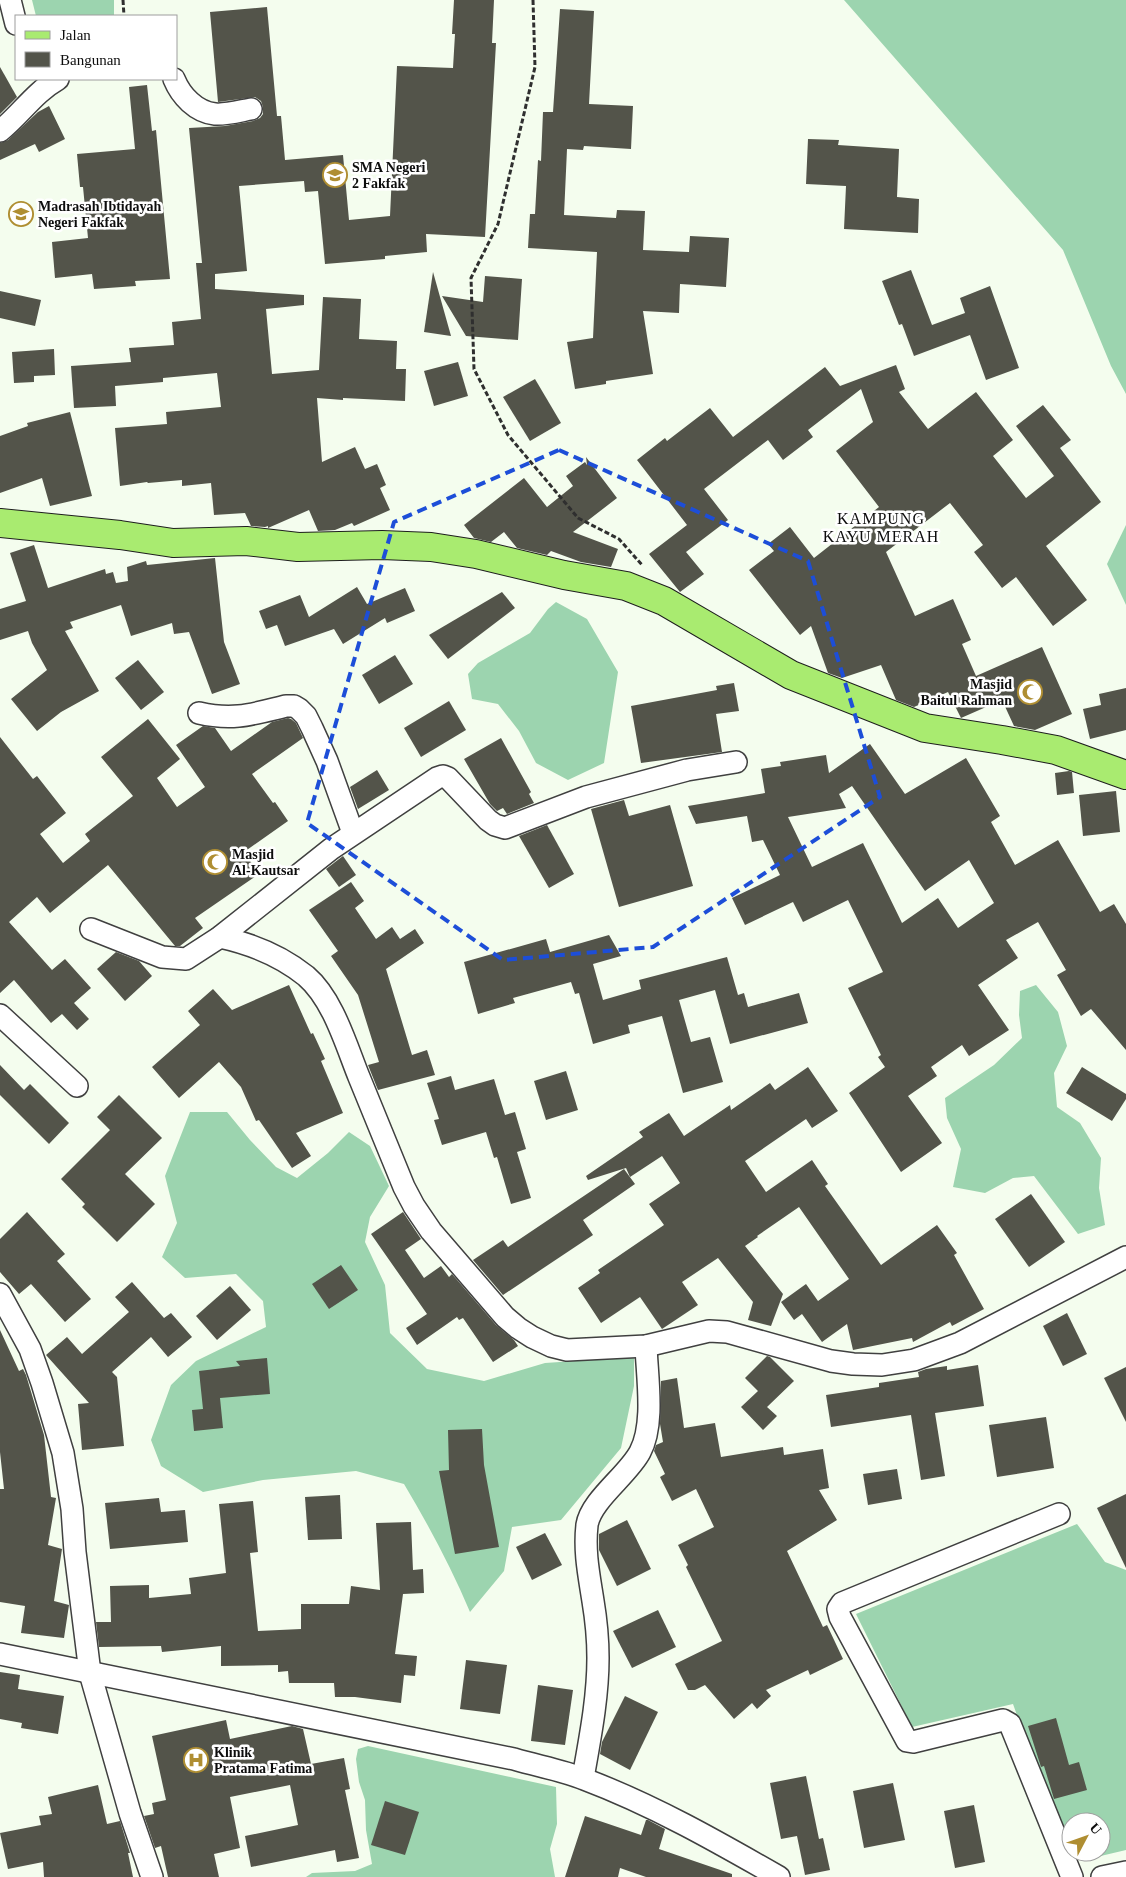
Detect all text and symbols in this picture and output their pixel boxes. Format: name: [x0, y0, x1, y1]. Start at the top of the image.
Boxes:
legend: [15, 15, 178, 80]
text: Jalan: [60, 27, 91, 43]
text: Bangunan: [60, 52, 121, 68]
place label: SMA Negeri 2 Fakfak: [352, 160, 426, 191]
school or university icon: SMA Negeri 2 Fakfak: [322, 162, 348, 188]
place label: Madrasah Ibtidayah Negeri Fakfak: [38, 199, 162, 230]
school or university icon: Madrasah Ibtidayah Negeri Fakfak: [8, 201, 34, 227]
district label: KAMPUNG KAYU MERAH: [823, 510, 939, 545]
place label: Masjid Baitul Rahman: [921, 677, 1012, 708]
mosque icon: Masjid Baitul Rahman: [1017, 679, 1043, 705]
place label: Masjid Al-Kautsar: [232, 847, 300, 878]
mosque icon: Masjid Al-Kautsar: [202, 849, 228, 875]
place label: Klinik Pratama Fatima: [214, 1745, 312, 1776]
hospital icon: Klinik Pratama Fatima: [183, 1747, 209, 1773]
north arrow: [1061, 1812, 1111, 1862]
text: U: [1086, 1820, 1104, 1838]

